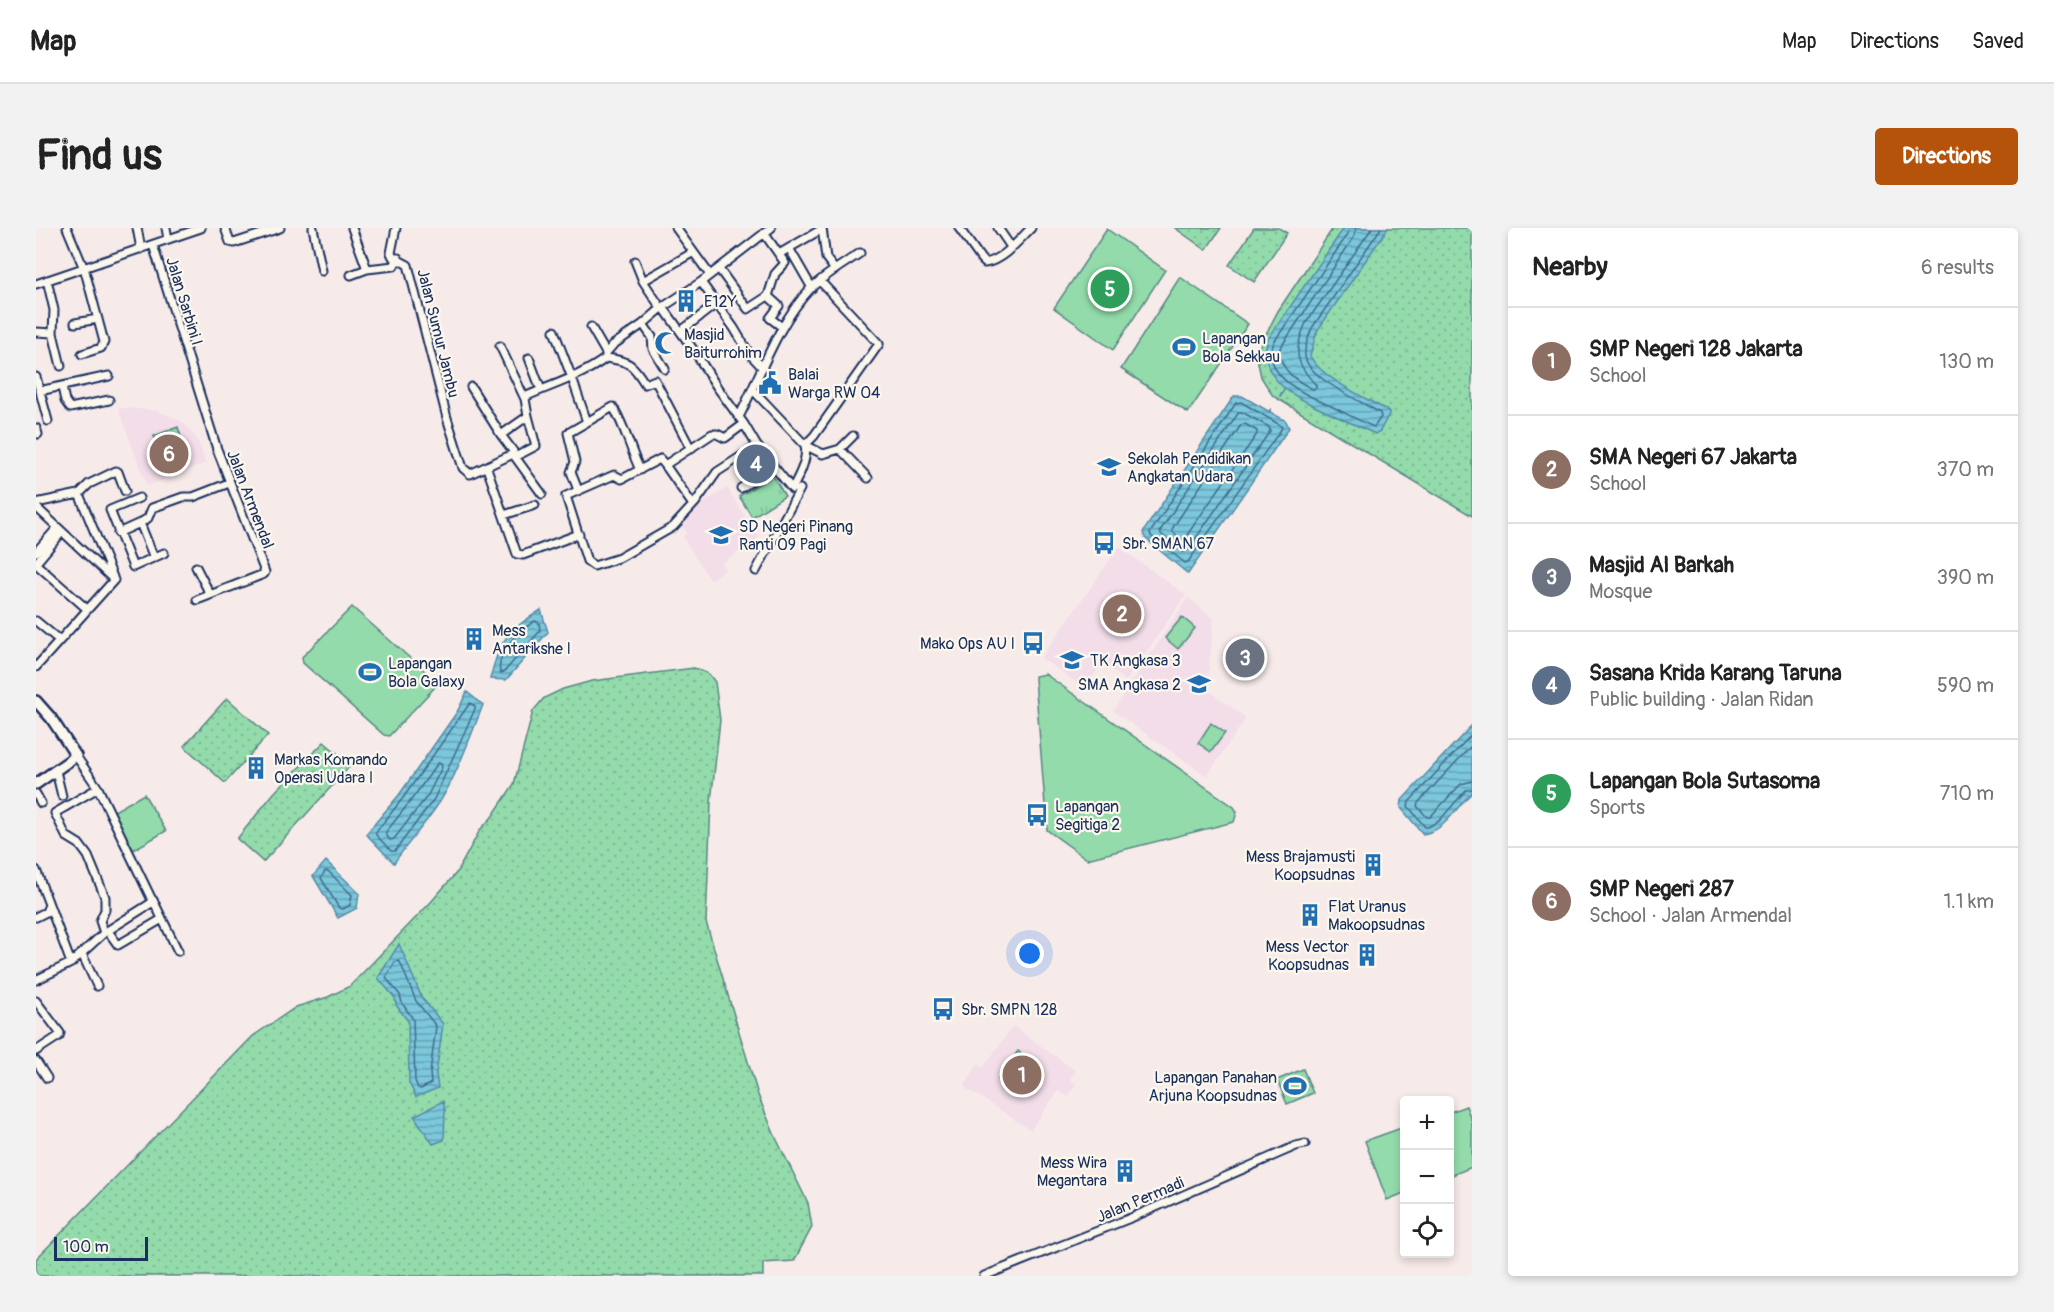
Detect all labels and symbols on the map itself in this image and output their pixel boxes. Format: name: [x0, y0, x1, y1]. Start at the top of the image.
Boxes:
street label: Jalan Sarbini I: [161, 255, 207, 348]
pin: 5: [1090, 266, 1130, 312]
street label: Jalan Sumur Jambu: [412, 267, 464, 400]
building icon: E12Y: [673, 288, 699, 314]
place label: E12Y: [704, 292, 737, 312]
place label: Masjid Baiturrohim: [684, 325, 762, 363]
place label: Lapangan Bola Sekkau: [1202, 329, 1280, 367]
mosque icon: Masjid Baiturrohim: [653, 330, 679, 356]
sports icon: Lapangan Bola Sekkau: [1171, 334, 1197, 360]
place label: Balai Warga RW 04: [788, 365, 880, 403]
public building icon: Balai Warga RW 04: [757, 370, 783, 396]
pin: 6: [150, 432, 188, 476]
pin: 4: [736, 442, 776, 486]
street label: Jalan Armendal: [222, 447, 278, 552]
place label: Sekolah Pendidikan Angkatan Udara: [1127, 449, 1251, 487]
school or university icon: Sekolah Pendidikan Angkatan Udara: [1096, 454, 1122, 480]
place label: SD Negeri Pinang Ranti 09 Pagi: [739, 517, 853, 555]
school or university icon: SD Negeri Pinang Ranti 09 Pagi: [708, 522, 734, 548]
bus stop icon: Sbr. SMAN 67: [1091, 530, 1117, 556]
place label: Sbr. SMAN 67: [1122, 534, 1215, 554]
pin: 2: [1102, 592, 1142, 636]
place label: Mess Antarikshe I: [492, 621, 571, 659]
building icon: Mess Antarikshe I: [461, 626, 487, 652]
bus stop icon: Mako Ops AU I: [1020, 630, 1046, 656]
place label: Mako Ops AU I: [920, 634, 1015, 654]
pin: 3: [1226, 636, 1264, 680]
school or university icon: TK Angkasa 3: [1059, 647, 1085, 673]
place label: TK Angkasa 3: [1090, 651, 1181, 671]
place label: Lapangan Bola Galaxy: [388, 654, 465, 692]
sports icon: Lapangan Bola Galaxy: [357, 659, 383, 685]
school or university icon: SMA Angkasa 2: [1186, 671, 1212, 697]
place label: SMA Angkasa 2: [1078, 675, 1181, 695]
place label: Markas Komando Operasi Udara I: [274, 750, 388, 788]
building icon: Markas Komando Operasi Udara I: [243, 755, 269, 781]
place label: Lapangan Segitiga 2: [1055, 797, 1120, 835]
bus stop icon: Lapangan Segitiga 2: [1024, 802, 1050, 828]
place label: Mess Brajamusti Koopsudnas: [1246, 847, 1355, 885]
building icon: Mess Brajamusti Koopsudnas: [1360, 852, 1386, 878]
place label: Flat Uranus Makoopsudnas: [1328, 897, 1425, 935]
building icon: Flat Uranus Makoopsudnas: [1297, 902, 1323, 928]
place label: Mess Vector Koopsudnas: [1265, 937, 1349, 975]
your location: [1015, 939, 1044, 968]
building icon: Mess Vector Koopsudnas: [1354, 942, 1380, 968]
bus stop icon: Sbr. SMPN 128: [930, 996, 956, 1022]
place label: Sbr. SMPN 128: [961, 1000, 1057, 1020]
pin: 1: [1002, 1052, 1042, 1098]
place label: Lapangan Panahan Arjuna Koopsudnas: [1149, 1068, 1277, 1106]
sports icon: Lapangan Panahan Arjuna Koopsudnas: [1282, 1073, 1308, 1099]
place label: Mess Wira Megantara: [1037, 1153, 1107, 1191]
building icon: Mess Wira Megantara: [1112, 1158, 1138, 1184]
street label: Jalan Permadi: [1094, 1172, 1187, 1227]
scale bar: [54, 1234, 148, 1262]

